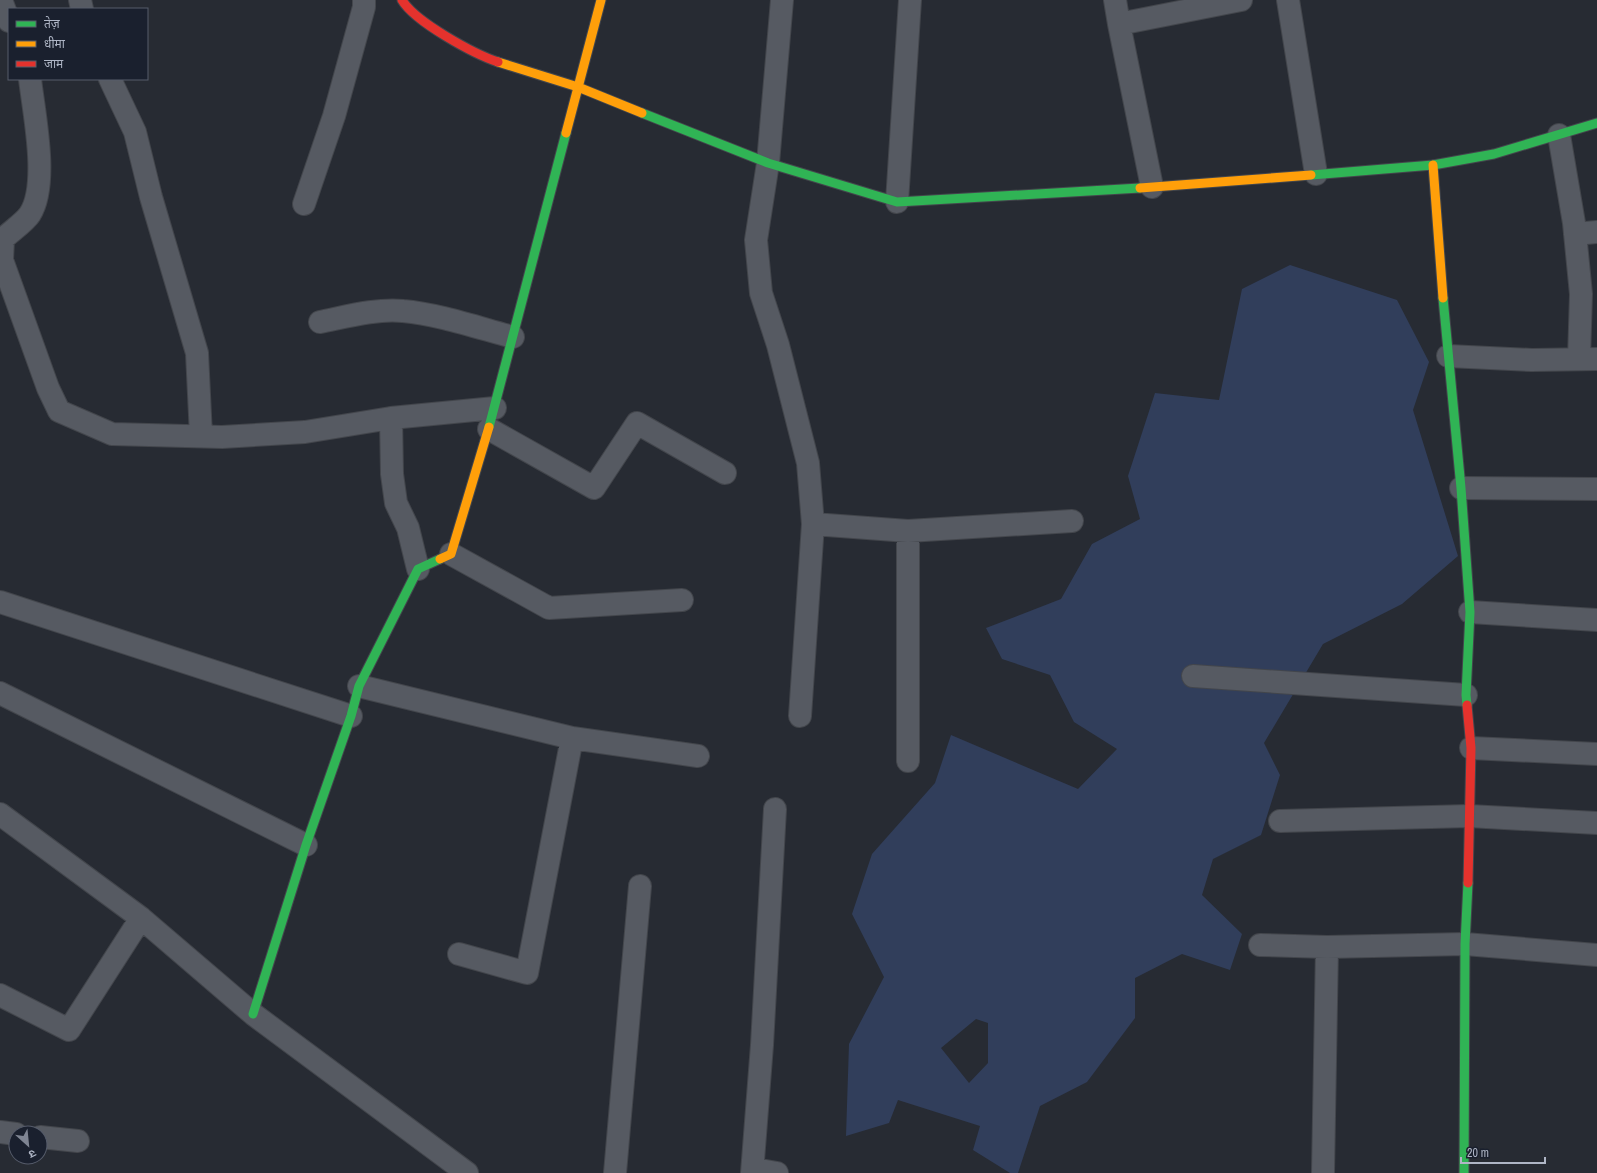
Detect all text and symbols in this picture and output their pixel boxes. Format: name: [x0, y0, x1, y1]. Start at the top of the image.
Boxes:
legend: [8, 8, 148, 80]
text: तेज़: [44, 16, 61, 32]
text: धीमा: [44, 36, 66, 52]
text: जाम: [44, 56, 64, 72]
north arrow: [8, 1125, 48, 1165]
scale bar: [1461, 1139, 1545, 1165]
text: 20 m: [1467, 1145, 1489, 1161]
text: उ: [26, 1146, 39, 1162]

